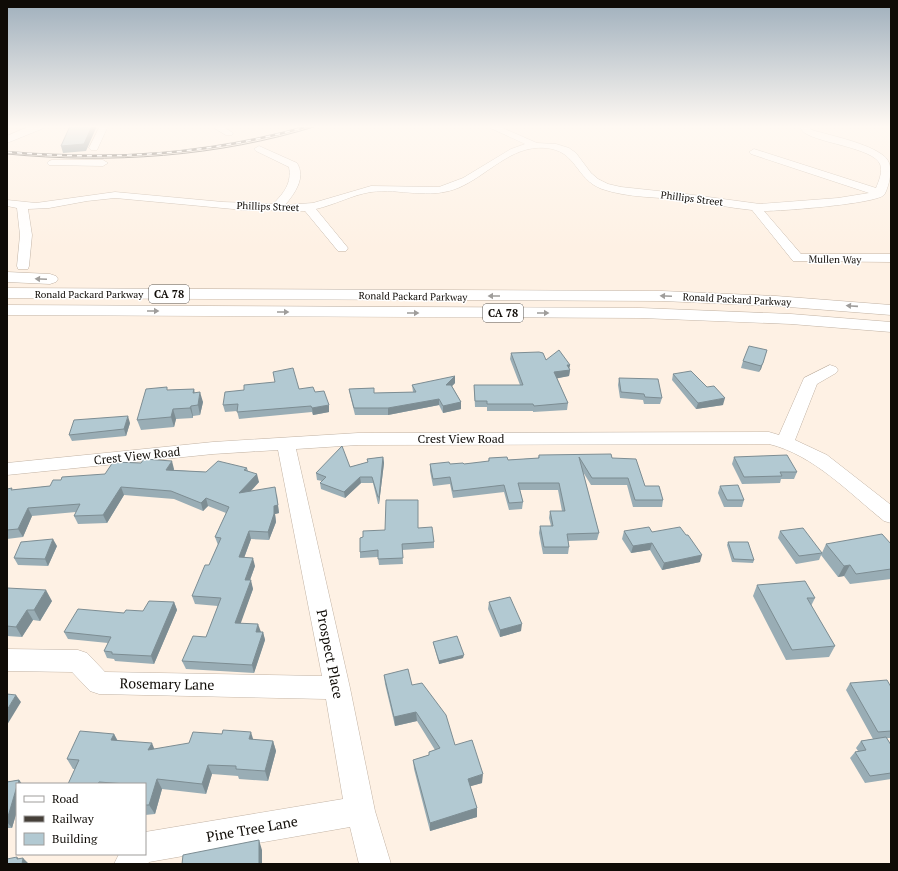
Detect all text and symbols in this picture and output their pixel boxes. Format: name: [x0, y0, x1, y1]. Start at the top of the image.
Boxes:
street label: Phillips Street: [660, 188, 724, 209]
street label: Phillips Street: [236, 199, 300, 214]
street label: Mullen Way: [809, 253, 862, 266]
one-way arrow: [35, 275, 47, 282]
road number: CA 78: [149, 285, 189, 303]
street label: Ronald Packard Parkway: [35, 288, 144, 301]
street label: Ronald Packard Parkway: [359, 289, 468, 304]
street label: Ronald Packard Parkway: [682, 290, 793, 309]
one-way arrow: [487, 293, 500, 299]
one-way arrow: [660, 293, 672, 300]
one-way arrow: [846, 303, 858, 310]
road number: CA 78: [483, 304, 523, 322]
one-way arrow: [147, 308, 160, 314]
one-way arrow: [277, 309, 290, 315]
one-way arrow: [407, 310, 420, 316]
one-way arrow: [537, 310, 550, 316]
street label: Crest View Road: [418, 431, 505, 446]
street label: Crest View Road: [93, 443, 181, 468]
street label: Prospect Place: [313, 608, 348, 700]
street label: Rosemary Lane: [119, 673, 215, 694]
legend: [16, 783, 146, 855]
text: Road: [52, 791, 79, 806]
text: Railway: [52, 811, 95, 826]
street label: Pine Tree Lane: [205, 811, 299, 846]
text: Building: [52, 831, 98, 846]

